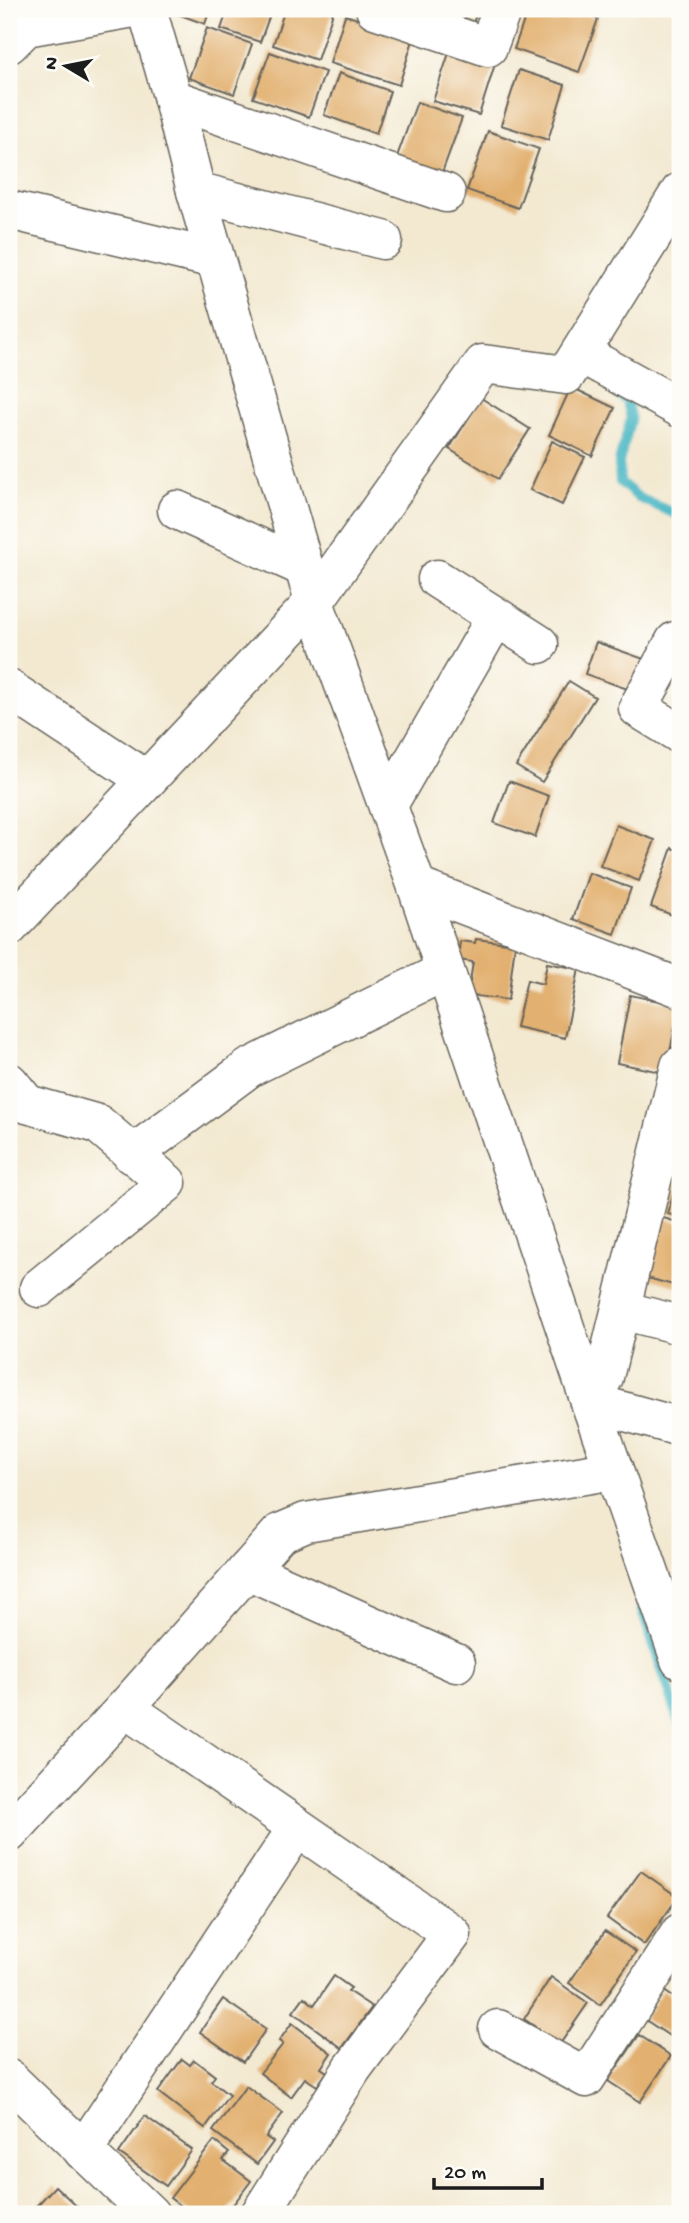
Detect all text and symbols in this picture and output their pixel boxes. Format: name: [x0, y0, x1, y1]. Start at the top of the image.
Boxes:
north arrow: [32, 32, 102, 102]
text: N: [40, 56, 65, 72]
scale bar: [434, 2146, 542, 2190]
text: 20 m: [444, 2162, 486, 2187]

